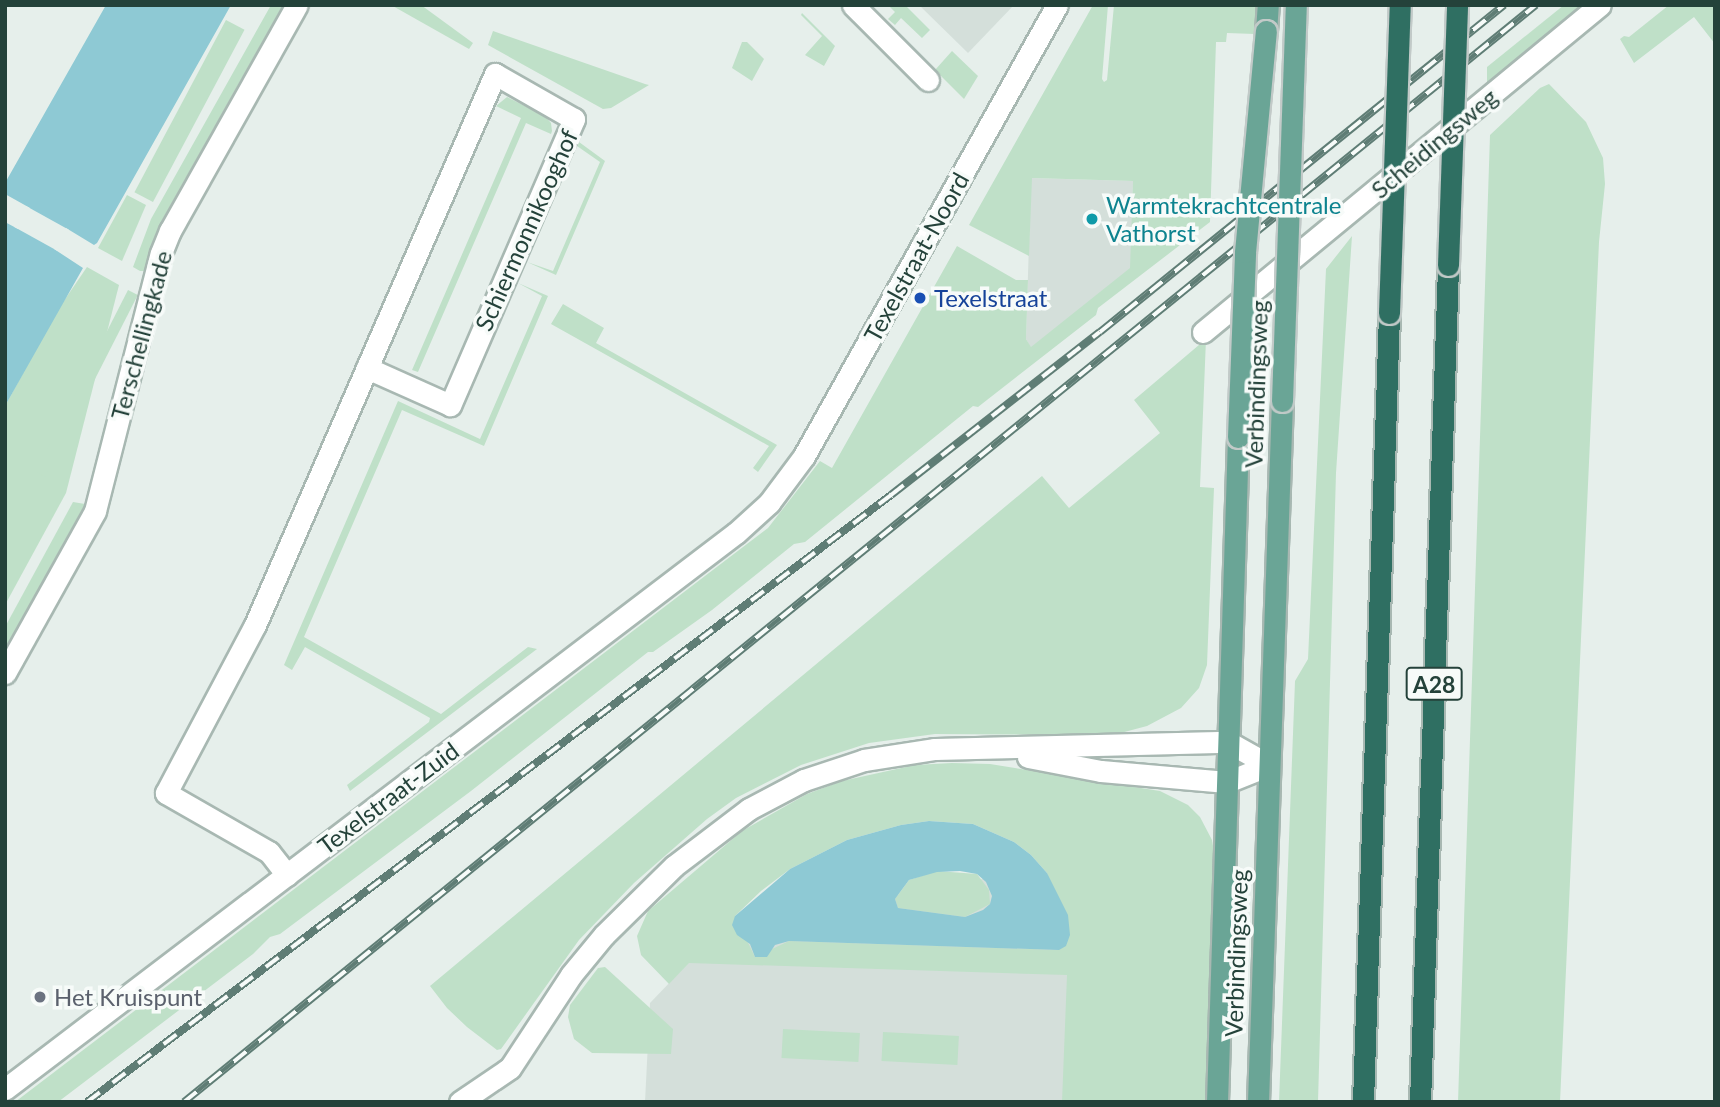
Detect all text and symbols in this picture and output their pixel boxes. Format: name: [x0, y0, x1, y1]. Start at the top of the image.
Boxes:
street label: Scheidingsweg: [1365, 82, 1503, 204]
street label: Schiermonnikooghof: [469, 125, 583, 335]
street label: Texelstraat-Noord: [858, 167, 974, 347]
place label: Warmtekrachtcentrale Vathorst: [1106, 191, 1341, 247]
marker: Warmtekrachtcentrale Vathorst: [1084, 211, 1100, 227]
street label: Terschellingkade: [105, 247, 177, 423]
place label: Texelstraat: [934, 284, 1047, 312]
marker: Texelstraat: [912, 290, 928, 306]
street label: Verbindingsweg: [1239, 300, 1273, 468]
road number: A28: [1404, 664, 1464, 704]
street label: Texelstraat-Zuid: [312, 736, 464, 860]
street label: Verbindingsweg: [1219, 869, 1253, 1037]
place label: Het Kruispunt: [54, 983, 202, 1011]
marker: Het Kruispunt: [32, 989, 48, 1005]

